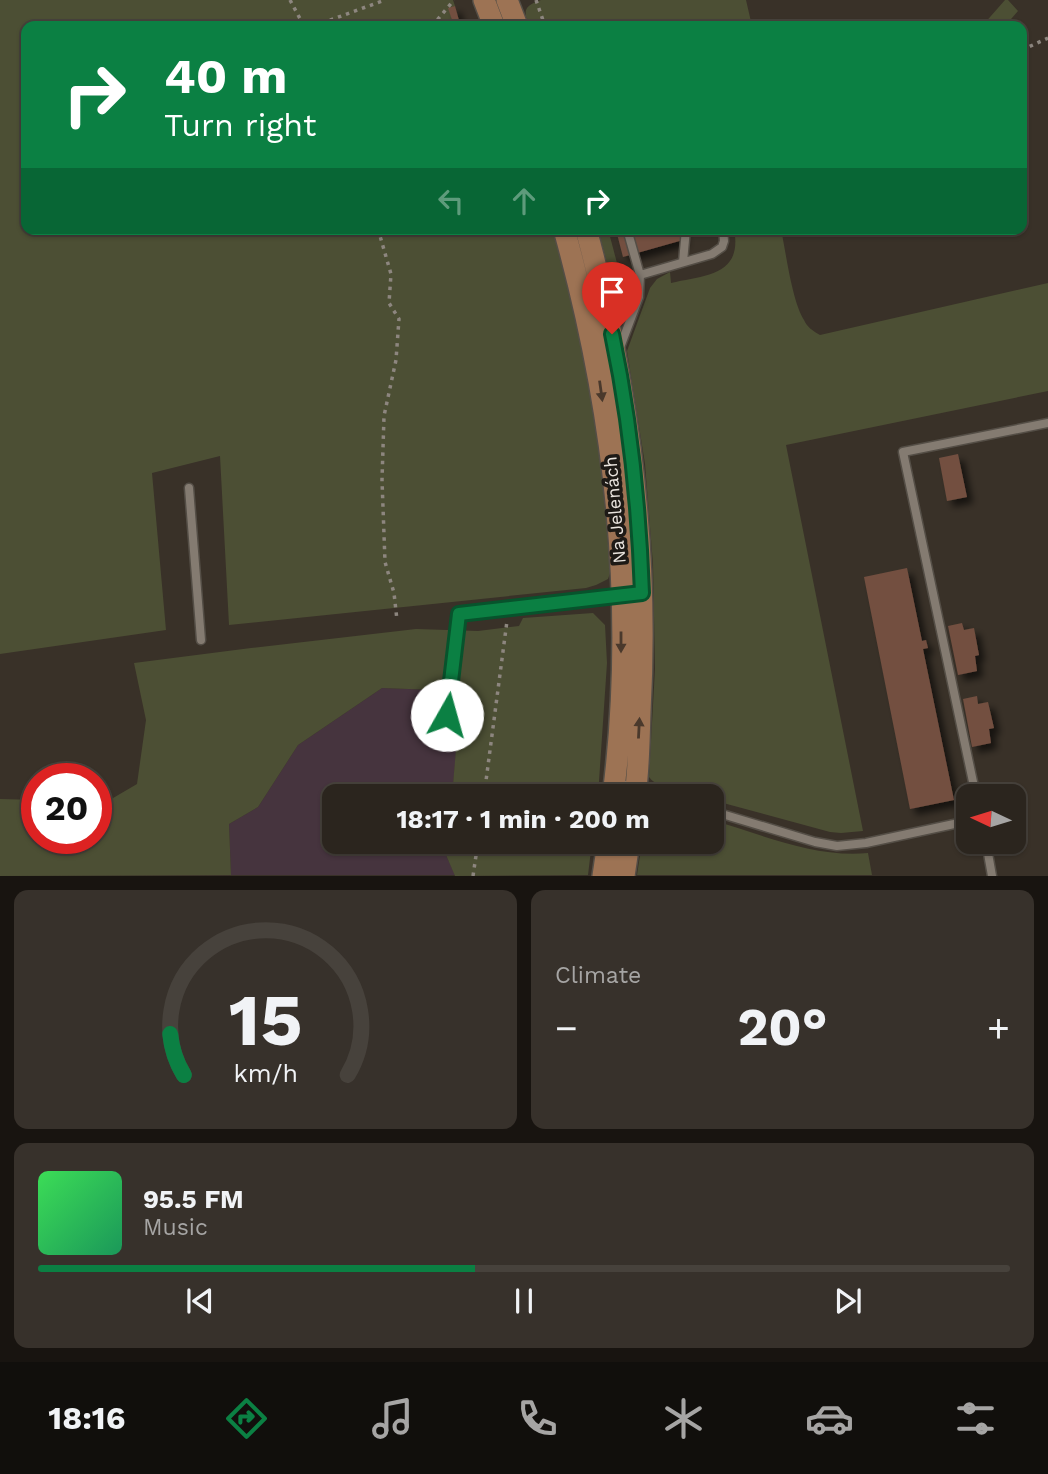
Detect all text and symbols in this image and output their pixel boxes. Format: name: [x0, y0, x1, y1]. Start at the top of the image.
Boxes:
text: 40 m: [164, 47, 287, 105]
icon: right: [49, 49, 140, 140]
text: Turn right: [164, 106, 316, 144]
icon: left: [432, 182, 470, 220]
icon: ahead: [505, 182, 543, 220]
icon: right: [578, 182, 616, 220]
pin: [582, 262, 642, 334]
icon: arrive: [593, 273, 631, 311]
one-way arrow: [596, 380, 607, 402]
street label: Na Jelenách: [599, 456, 630, 564]
one-way arrow: [615, 631, 627, 653]
position arrow: [410, 678, 484, 752]
one-way arrow: [634, 717, 645, 739]
speed limit sign: 20: [21, 763, 112, 854]
north arrow: [956, 784, 1026, 854]
map controls: [956, 784, 1026, 854]
text: 18:17 · 1 min · 200 m: [396, 804, 650, 834]
text: Climate: [555, 962, 641, 989]
text: 15: [229, 978, 302, 1064]
text: 20°: [737, 997, 828, 1058]
text: −: [555, 1006, 578, 1050]
text: +: [987, 1006, 1010, 1050]
text: km/h: [233, 1059, 298, 1088]
text: 95.5 FM: [143, 1184, 244, 1214]
text: Music: [143, 1214, 208, 1241]
icon: previous: [181, 1282, 219, 1320]
icon: pause: [505, 1282, 543, 1320]
icon: next: [829, 1282, 867, 1320]
icon: directions: [222, 1394, 271, 1443]
icon: music: [368, 1394, 417, 1443]
icon: phone: [513, 1394, 562, 1443]
icon: climate: [659, 1394, 708, 1443]
icon: car: [805, 1394, 854, 1443]
icon: filters: [951, 1394, 1000, 1443]
text: 18:16: [48, 1399, 125, 1437]

